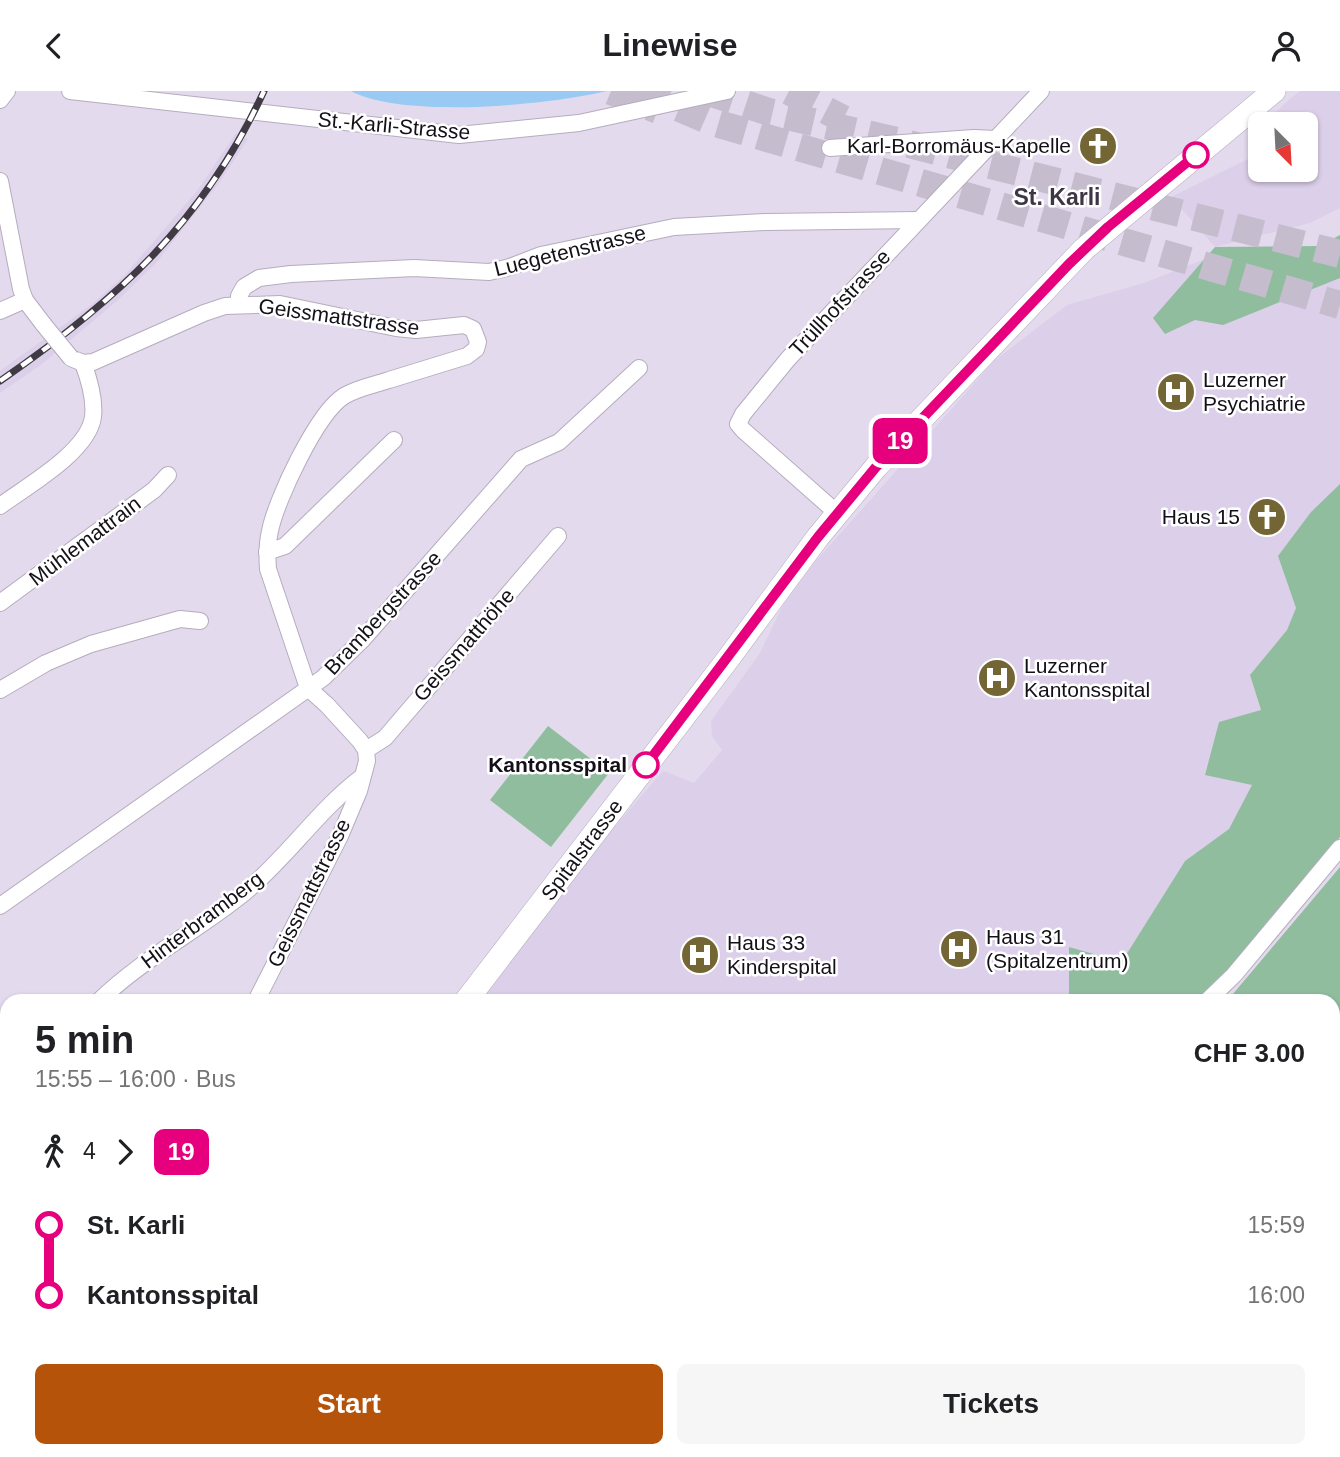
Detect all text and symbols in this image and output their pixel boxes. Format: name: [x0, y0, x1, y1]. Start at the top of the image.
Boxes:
icon: back: [35, 27, 73, 65]
text: Linewise: [602, 27, 738, 63]
icon: person: [1267, 27, 1305, 65]
street label: St.-Karli-Strasse: [317, 107, 471, 144]
north arrow: [1248, 112, 1318, 182]
map controls: [1248, 112, 1318, 182]
church icon: Karl-Borromäus-Kapelle: [1077, 125, 1119, 167]
place label: Karl-Borromäus-Kapelle: [847, 134, 1071, 157]
unlabelled marker: [1183, 142, 1209, 168]
district label: St. Karli: [1014, 184, 1100, 210]
street label: Luegetenstrasse: [492, 221, 648, 280]
street label: Trüllhofstrasse: [785, 245, 895, 361]
street label: Geissmattstrasse: [257, 294, 421, 339]
place label: Luzerner Psychiatrie: [1203, 368, 1306, 415]
hospital icon: Luzerner Psychiatrie: [1155, 371, 1197, 413]
line badge: 19: [869, 418, 932, 464]
text: 19: [887, 427, 913, 454]
street label: Mühlemattrain: [25, 491, 145, 590]
church icon: Haus 15: [1246, 496, 1288, 538]
place label: Haus 15: [1162, 505, 1240, 528]
street label: Brambergstrasse: [320, 546, 446, 679]
street label: Geissmatthöhe: [409, 584, 519, 706]
place label: Luzerner Kantonsspital: [1024, 654, 1150, 701]
hospital icon: Luzerner Kantonsspital: [976, 657, 1018, 699]
marker: Kantonsspital: [633, 752, 659, 778]
place label: Kantonsspital: [488, 753, 627, 776]
street label: Spitalstrasse: [536, 795, 627, 905]
street label: Geissmattstrasse: [263, 815, 354, 971]
street label: Hinterbramberg: [137, 867, 267, 973]
place label: Haus 31 (Spitalzentrum): [986, 925, 1128, 972]
hospital icon: Haus 31 (Spitalzentrum): [938, 928, 980, 970]
place label: Haus 33 Kinderspital: [727, 931, 837, 978]
hospital icon: Haus 33 Kinderspital: [679, 934, 721, 976]
text: 5 min: [35, 1019, 134, 1061]
text: CHF 3.00: [1194, 1038, 1305, 1068]
text: 15:55 – 16:00 · Bus: [35, 1066, 236, 1092]
icon: walk: [35, 1133, 73, 1171]
icon: forward: [106, 1133, 144, 1171]
text: 4: [83, 1138, 96, 1164]
text: 19: [168, 1138, 195, 1165]
text: St. Karli: [87, 1210, 185, 1240]
text: 15:59: [1247, 1212, 1305, 1238]
text: Kantonsspital: [87, 1280, 259, 1310]
text: 16:00: [1247, 1282, 1305, 1308]
button: Start: [35, 1364, 663, 1444]
button: Tickets: [677, 1364, 1305, 1444]

